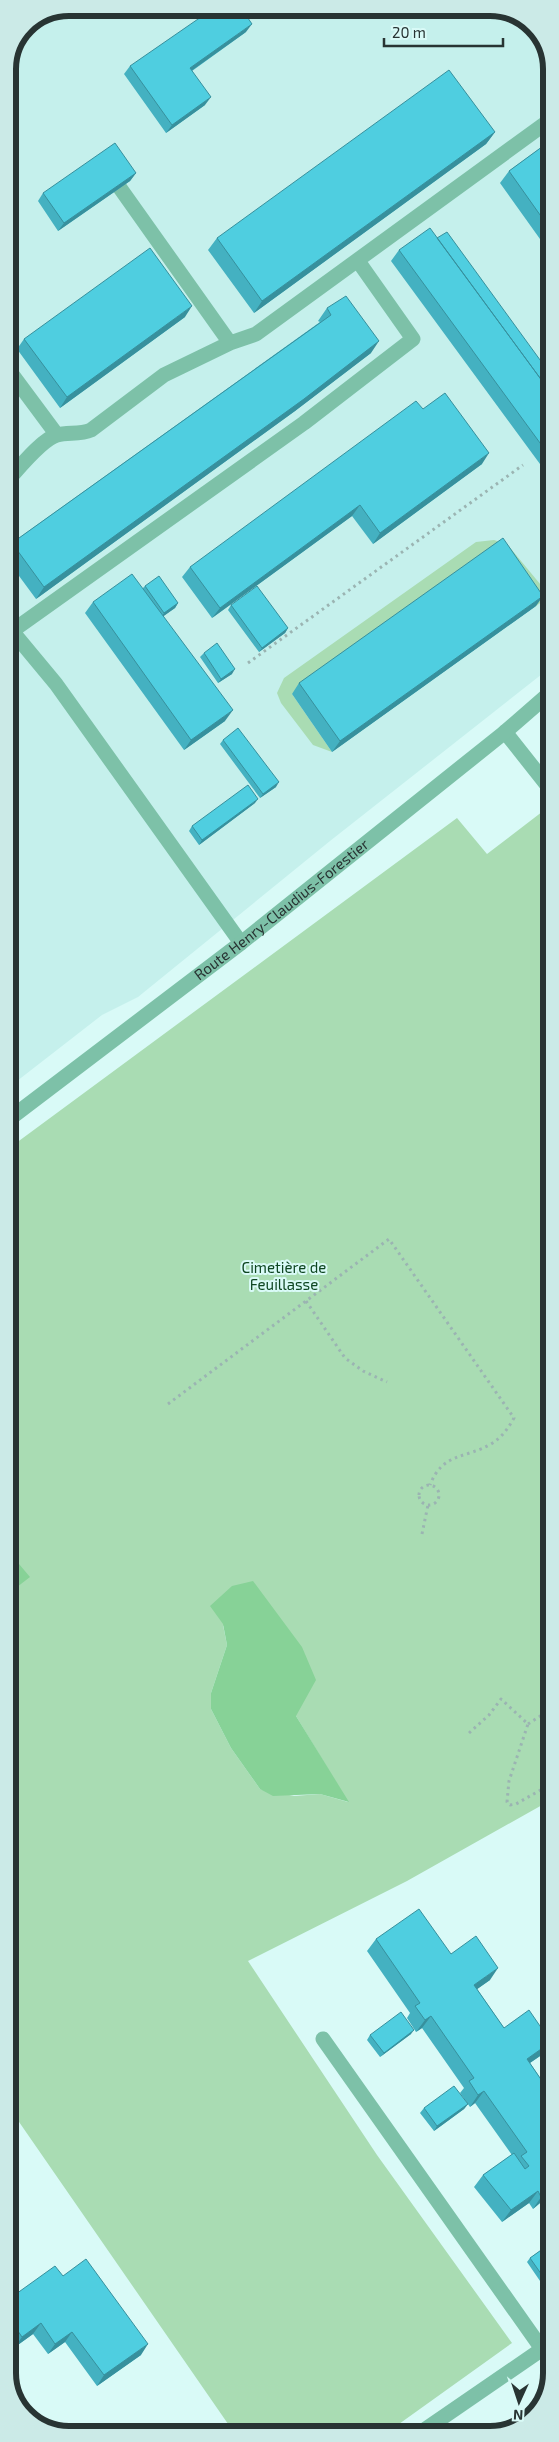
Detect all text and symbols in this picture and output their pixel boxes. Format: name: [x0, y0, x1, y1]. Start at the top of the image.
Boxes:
scale bar: [384, 15, 503, 47]
text: 20 m: [392, 23, 426, 41]
street label: Route Henry-Claudius-Forestier: [190, 835, 372, 983]
park label: Cimetière de Feuillasse: [242, 1258, 326, 1293]
north arrow: [494, 2377, 544, 2427]
text: N: [513, 2407, 524, 2424]

